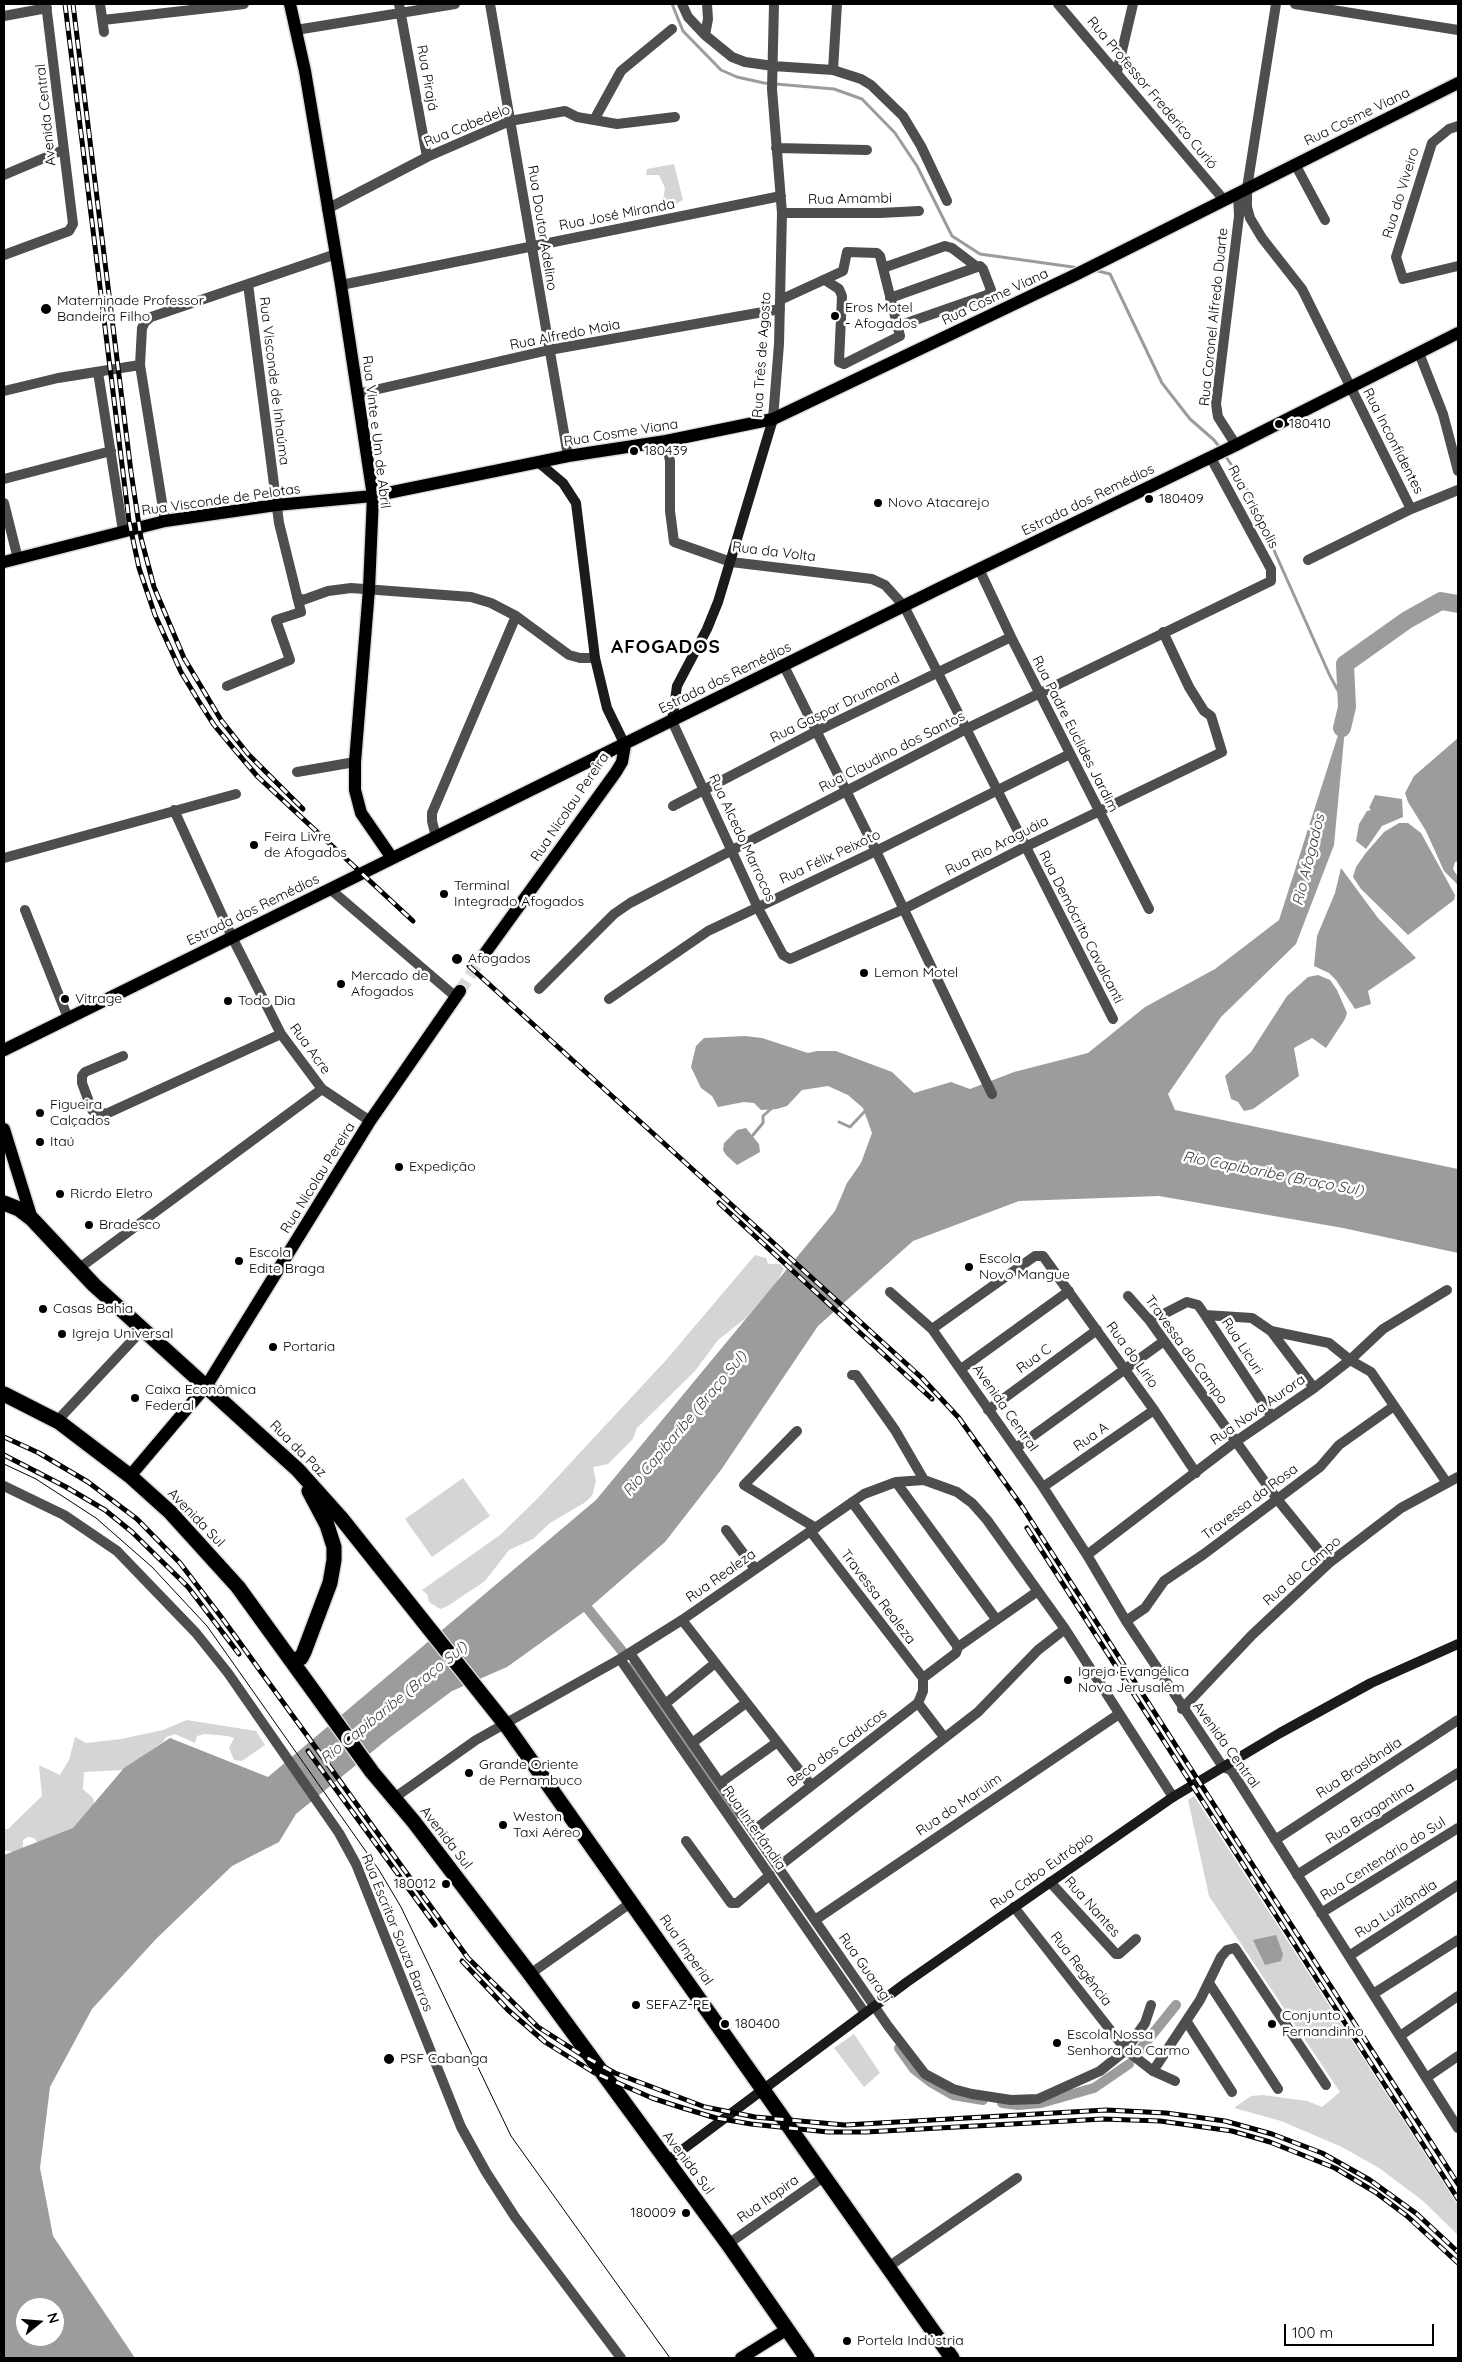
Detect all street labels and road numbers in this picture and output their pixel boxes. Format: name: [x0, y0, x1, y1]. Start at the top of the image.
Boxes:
street label: Rua Professor Frederico Curió: [1083, 13, 1221, 173]
street label: Rua Pirajá: [413, 44, 441, 112]
street label: Avenida Central: [32, 63, 60, 167]
street label: Rua Cosme Viana: [1301, 84, 1413, 150]
street label: Rua Cabedelo: [421, 101, 513, 151]
street label: Rua do Viveiro: [1379, 145, 1423, 241]
street label: Rua Doutor Adelino: [524, 164, 560, 292]
street label: Rua Amambi: [808, 190, 892, 208]
street label: Rua José Miranda: [558, 196, 676, 234]
street label: Rua Coronel Alfredo Duarte: [1196, 227, 1232, 407]
street label: Rua Cosme Viana: [939, 265, 1051, 329]
street label: Rua Três de Agosto: [749, 291, 775, 419]
street label: Rua Visconde de Inhaúma: [255, 296, 293, 466]
street label: Rua Alfredo Maia: [508, 316, 622, 354]
street label: Rua Vinte e Um de Abril: [358, 355, 394, 509]
street label: Rua Inconfidentes: [1359, 385, 1427, 497]
street label: Rua Cosme Viana: [563, 416, 679, 450]
street label: Estrada dos Remédios: [1019, 461, 1157, 539]
street label: Rua Crisópolis: [1224, 463, 1282, 551]
street label: Rua Visconde de Pelotas: [141, 481, 301, 519]
street label: Rua da Volta: [731, 539, 817, 565]
street label: Estrada dos Remédios: [656, 639, 794, 717]
street label: Rua Padre Euclides Jardim: [1028, 653, 1122, 815]
street label: Rua Gaspar Drumond: [768, 669, 902, 747]
street label: Rua Claudino dos Santos: [816, 708, 968, 796]
street label: Rua Nicolau Pereira: [527, 749, 613, 865]
street label: Rua Alcedo Marrocos: [705, 772, 779, 904]
street label: Rua Rio Araguáia: [943, 813, 1051, 879]
street label: Rua Félix Peixoto: [777, 826, 883, 888]
street label: Rua Demócrito Cavalcanti: [1035, 848, 1127, 1006]
street label: Estrada dos Remédios: [184, 871, 322, 949]
street label: Rua Acre: [286, 1020, 334, 1078]
street label: Rua Nicolau Pereira: [277, 1119, 359, 1237]
street label: Travessa do Campo: [1141, 1292, 1231, 1408]
street label: Rua Licuri: [1218, 1315, 1266, 1377]
street label: Rua do Lírio: [1102, 1319, 1162, 1391]
street label: Rua C: [1013, 1341, 1055, 1377]
street label: Avenida Central: [969, 1361, 1041, 1455]
street label: Rua Nova Aurora: [1207, 1371, 1309, 1449]
street label: Rua da Paz: [266, 1417, 330, 1481]
street label: Rua A: [1070, 1419, 1112, 1455]
street label: Travessa da Rosa: [1199, 1460, 1301, 1544]
street label: Avenida Sul: [164, 1485, 228, 1551]
street label: Rua do Campo: [1260, 1533, 1344, 1609]
street label: Rua Realeza: [683, 1546, 759, 1606]
street label: Travessa Realeza: [837, 1546, 919, 1648]
street label: Avenida Central: [1189, 1699, 1263, 1791]
street label: Beco dos Caducos: [784, 1705, 890, 1791]
street label: Rua Braslândia: [1313, 1734, 1405, 1802]
street label: Rua do Maruim: [913, 1770, 1005, 1840]
street label: Rua Bragantina: [1323, 1778, 1417, 1848]
street label: Rua Interlândia: [719, 1783, 789, 1873]
street label: Avenida Sul: [416, 1803, 476, 1873]
street label: Rua Centenário do Sul: [1317, 1814, 1449, 1904]
street label: Rua Cabo Eutrópio: [987, 1829, 1097, 1913]
street label: Rua Escritor Souza Barros: [358, 1852, 436, 2014]
street label: Rua Nantes: [1061, 1873, 1123, 1941]
street label: Rua Luzilândia: [1352, 1876, 1440, 1942]
street label: Rua Imperial: [656, 1911, 716, 1989]
street label: Rua Regência: [1047, 1928, 1115, 2010]
street label: Rua Guaragi: [835, 1930, 895, 2006]
street label: Avenida Sul: [659, 2128, 717, 2198]
street label: Rua Itapira: [734, 2172, 802, 2226]

